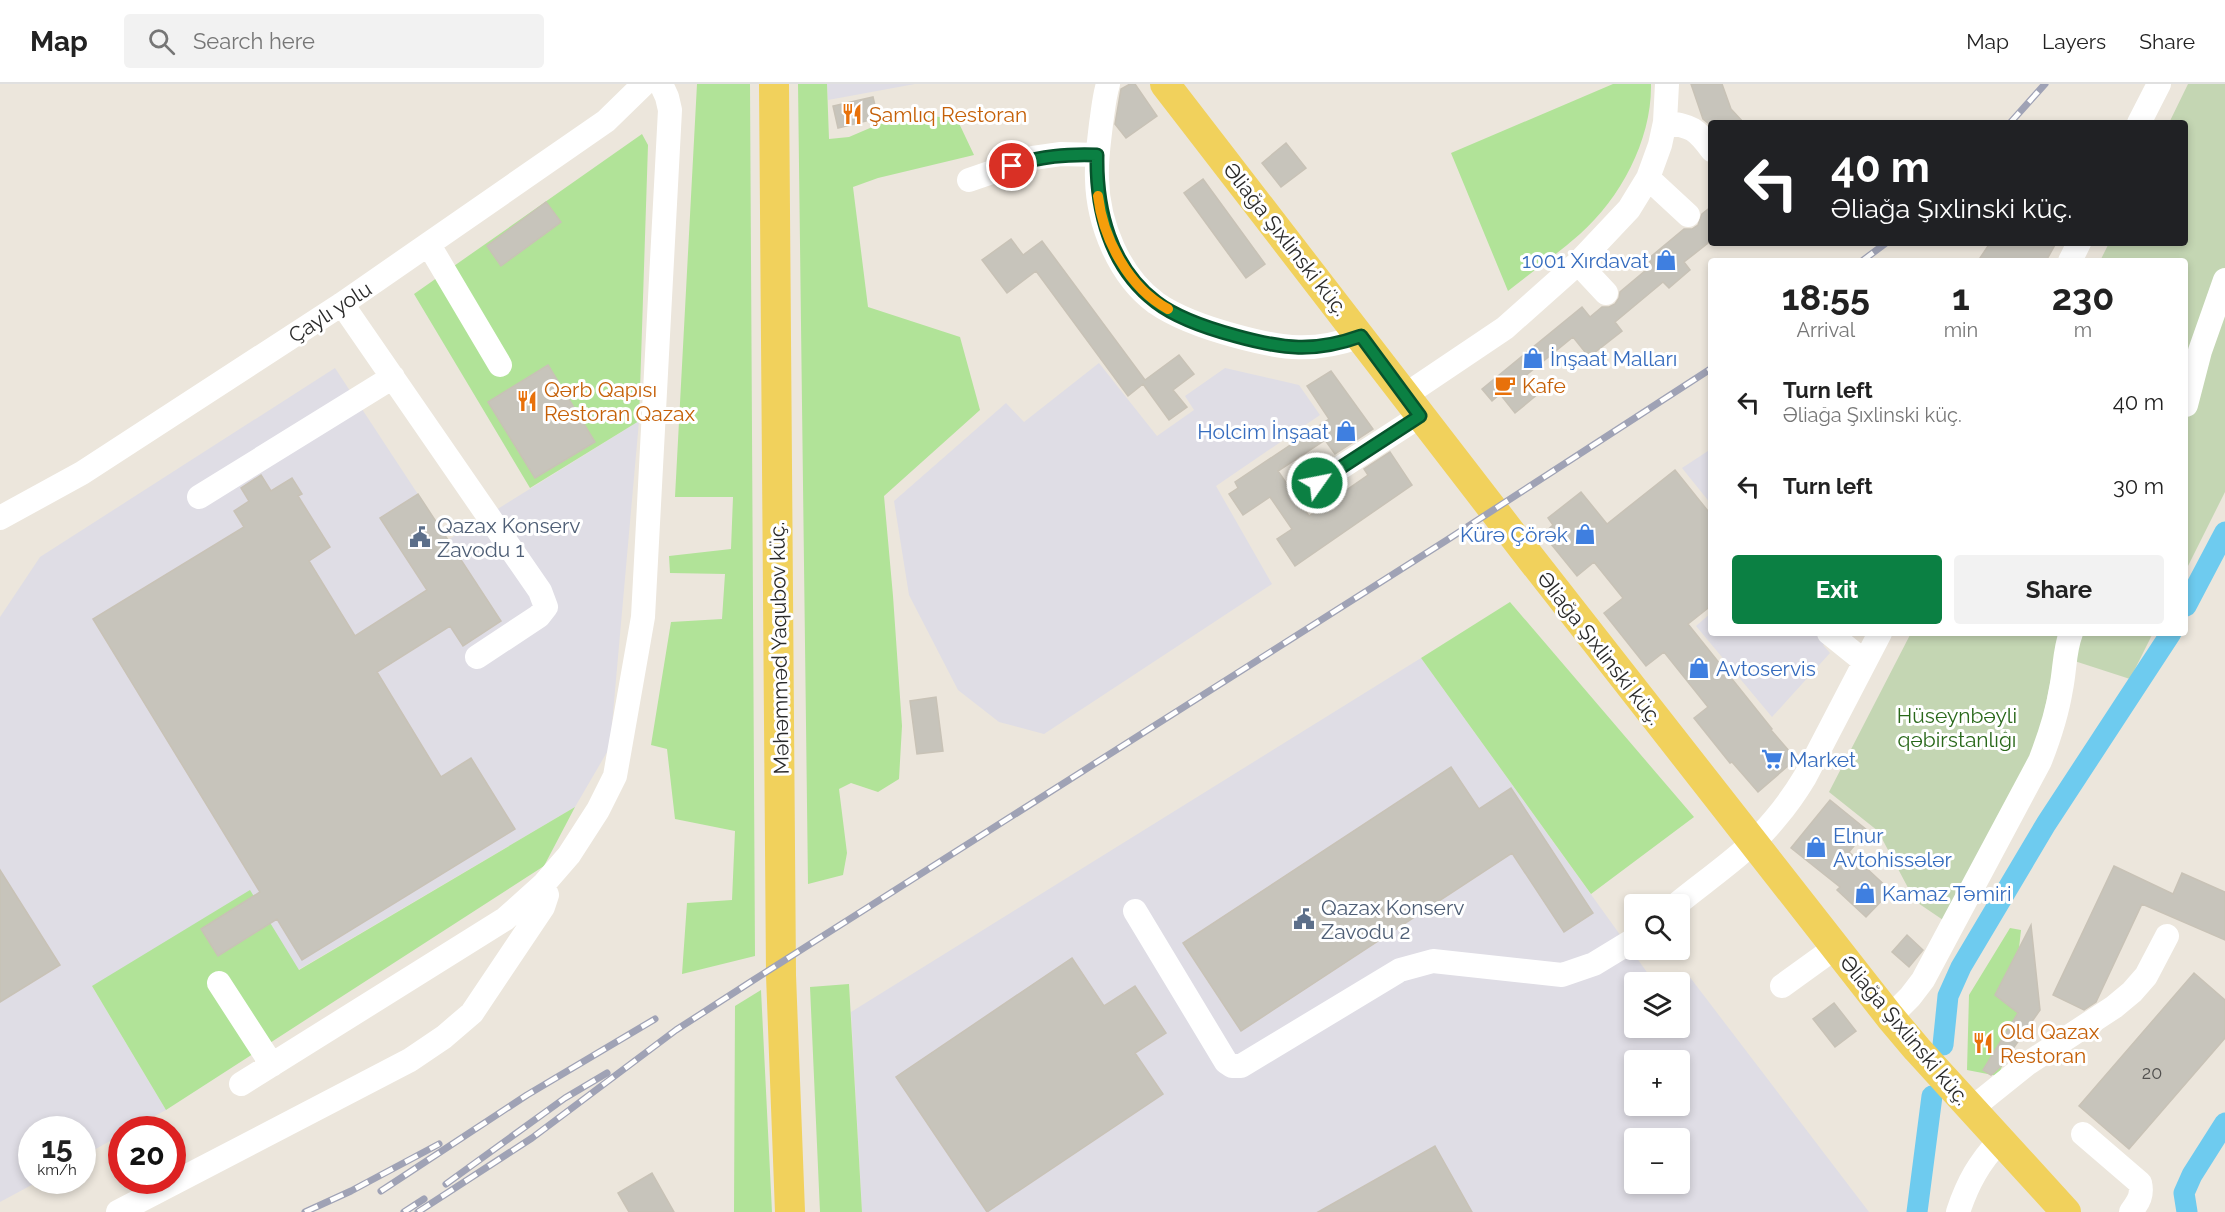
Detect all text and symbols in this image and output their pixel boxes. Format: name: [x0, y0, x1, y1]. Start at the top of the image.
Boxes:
search box: [124, 14, 544, 68]
text: Map: [30, 25, 88, 58]
icon: search: [145, 25, 178, 58]
text: Search here: [193, 28, 315, 54]
text: Map: [1966, 29, 2009, 54]
text: Layers: [2042, 29, 2106, 54]
text: Share: [2139, 29, 2195, 54]
restaurant icon: Şamlıq Restoran: [840, 102, 864, 126]
place label: Şamlıq Restoran: [869, 102, 1027, 127]
pin: [986, 140, 1037, 191]
text: 40 m: [1831, 143, 1930, 192]
icon: left: [1732, 144, 1810, 222]
icon: arrive: [995, 149, 1028, 182]
street label: Əliağa Şıxlinski küç.: [1218, 157, 1354, 321]
text: Əliağa Şıxlinski küç.: [1831, 193, 2072, 224]
place label: 1001 Xırdavat: [1522, 248, 1649, 273]
shop icon: 1001 Xırdavat: [1654, 248, 1678, 272]
street label: Çaylı yolu: [284, 276, 376, 348]
text: 18:55: [1782, 276, 1870, 318]
text: 1: [1952, 276, 1970, 318]
text: 230: [2052, 276, 2114, 318]
text: Arrival: [1797, 318, 1855, 342]
text: min: [1944, 318, 1978, 342]
text: m: [2074, 318, 2092, 342]
shop icon: İnşaat Malları: [1521, 346, 1545, 370]
place label: İnşaat Malları: [1550, 346, 1677, 371]
cafe icon: Kafe: [1493, 373, 1517, 397]
place label: Kafe: [1522, 373, 1566, 398]
place label: Qərb Qapısı Restoran Qazax: [544, 377, 695, 426]
text: Turn left: [1783, 377, 1873, 403]
icon: left: [1732, 386, 1765, 419]
restaurant icon: Qərb Qapısı Restoran Qazax: [515, 389, 539, 413]
text: 40 m: [2113, 389, 2164, 415]
text: Əliağa Şıxlinski küç.: [1783, 403, 1962, 427]
place label: Holcim İnşaat: [1197, 419, 1329, 444]
shop icon: Holcim İnşaat: [1334, 419, 1358, 443]
position arrow: [1285, 451, 1349, 515]
icon: left: [1732, 470, 1765, 503]
text: Turn left: [1783, 473, 1873, 499]
text: 30 m: [2113, 473, 2164, 499]
place label: Qazax Konserv Zavodu 1: [437, 513, 580, 562]
street label: Məhəmməd Yaqubov küç.: [764, 521, 794, 775]
place label: Kürə Çörək: [1460, 522, 1568, 547]
shop icon: Kürə Çörək: [1573, 522, 1597, 546]
public building icon: Qazax Konserv Zavodu 1: [408, 525, 432, 549]
button: Exit: [1732, 555, 1942, 624]
button: Share: [1954, 555, 2164, 624]
street label: Əliağa Şıxlinski küç.: [1532, 566, 1668, 730]
shop icon: Avtoservis: [1687, 656, 1711, 680]
place label: Avtoservis: [1716, 656, 1816, 681]
park label: Hüseynbəyli qəbirstanlığı: [1897, 703, 2017, 752]
supermarket icon: Market: [1760, 747, 1784, 771]
place label: Market: [1789, 747, 1856, 772]
place label: Elnur Avtohissələr: [1833, 823, 1953, 872]
shop icon: Elnur Avtohissələr: [1804, 835, 1828, 859]
shop icon: Kamaz Təmiri: [1853, 881, 1877, 905]
place label: Kamaz Təmiri: [1882, 881, 2012, 906]
map controls: [1624, 894, 1690, 1194]
button: search: [1624, 894, 1690, 960]
place label: Qazax Konserv Zavodu 2: [1321, 895, 1464, 944]
public building icon: Qazax Konserv Zavodu 2: [1292, 907, 1316, 931]
street label: Əliağa Şıxlinski küç.: [1835, 950, 1975, 1110]
button: layers: [1624, 972, 1690, 1038]
place label: Old Qazax Restoran: [2000, 1019, 2100, 1068]
restaurant icon: Old Qazax Restoran: [1971, 1031, 1995, 1055]
button: +: [1624, 1050, 1690, 1116]
house number: 20: [2142, 1062, 2162, 1083]
speed limit sign: 20: [108, 1116, 186, 1194]
button: −: [1624, 1128, 1690, 1194]
text: 15: [41, 1130, 73, 1165]
text: km/h: [37, 1161, 77, 1179]

